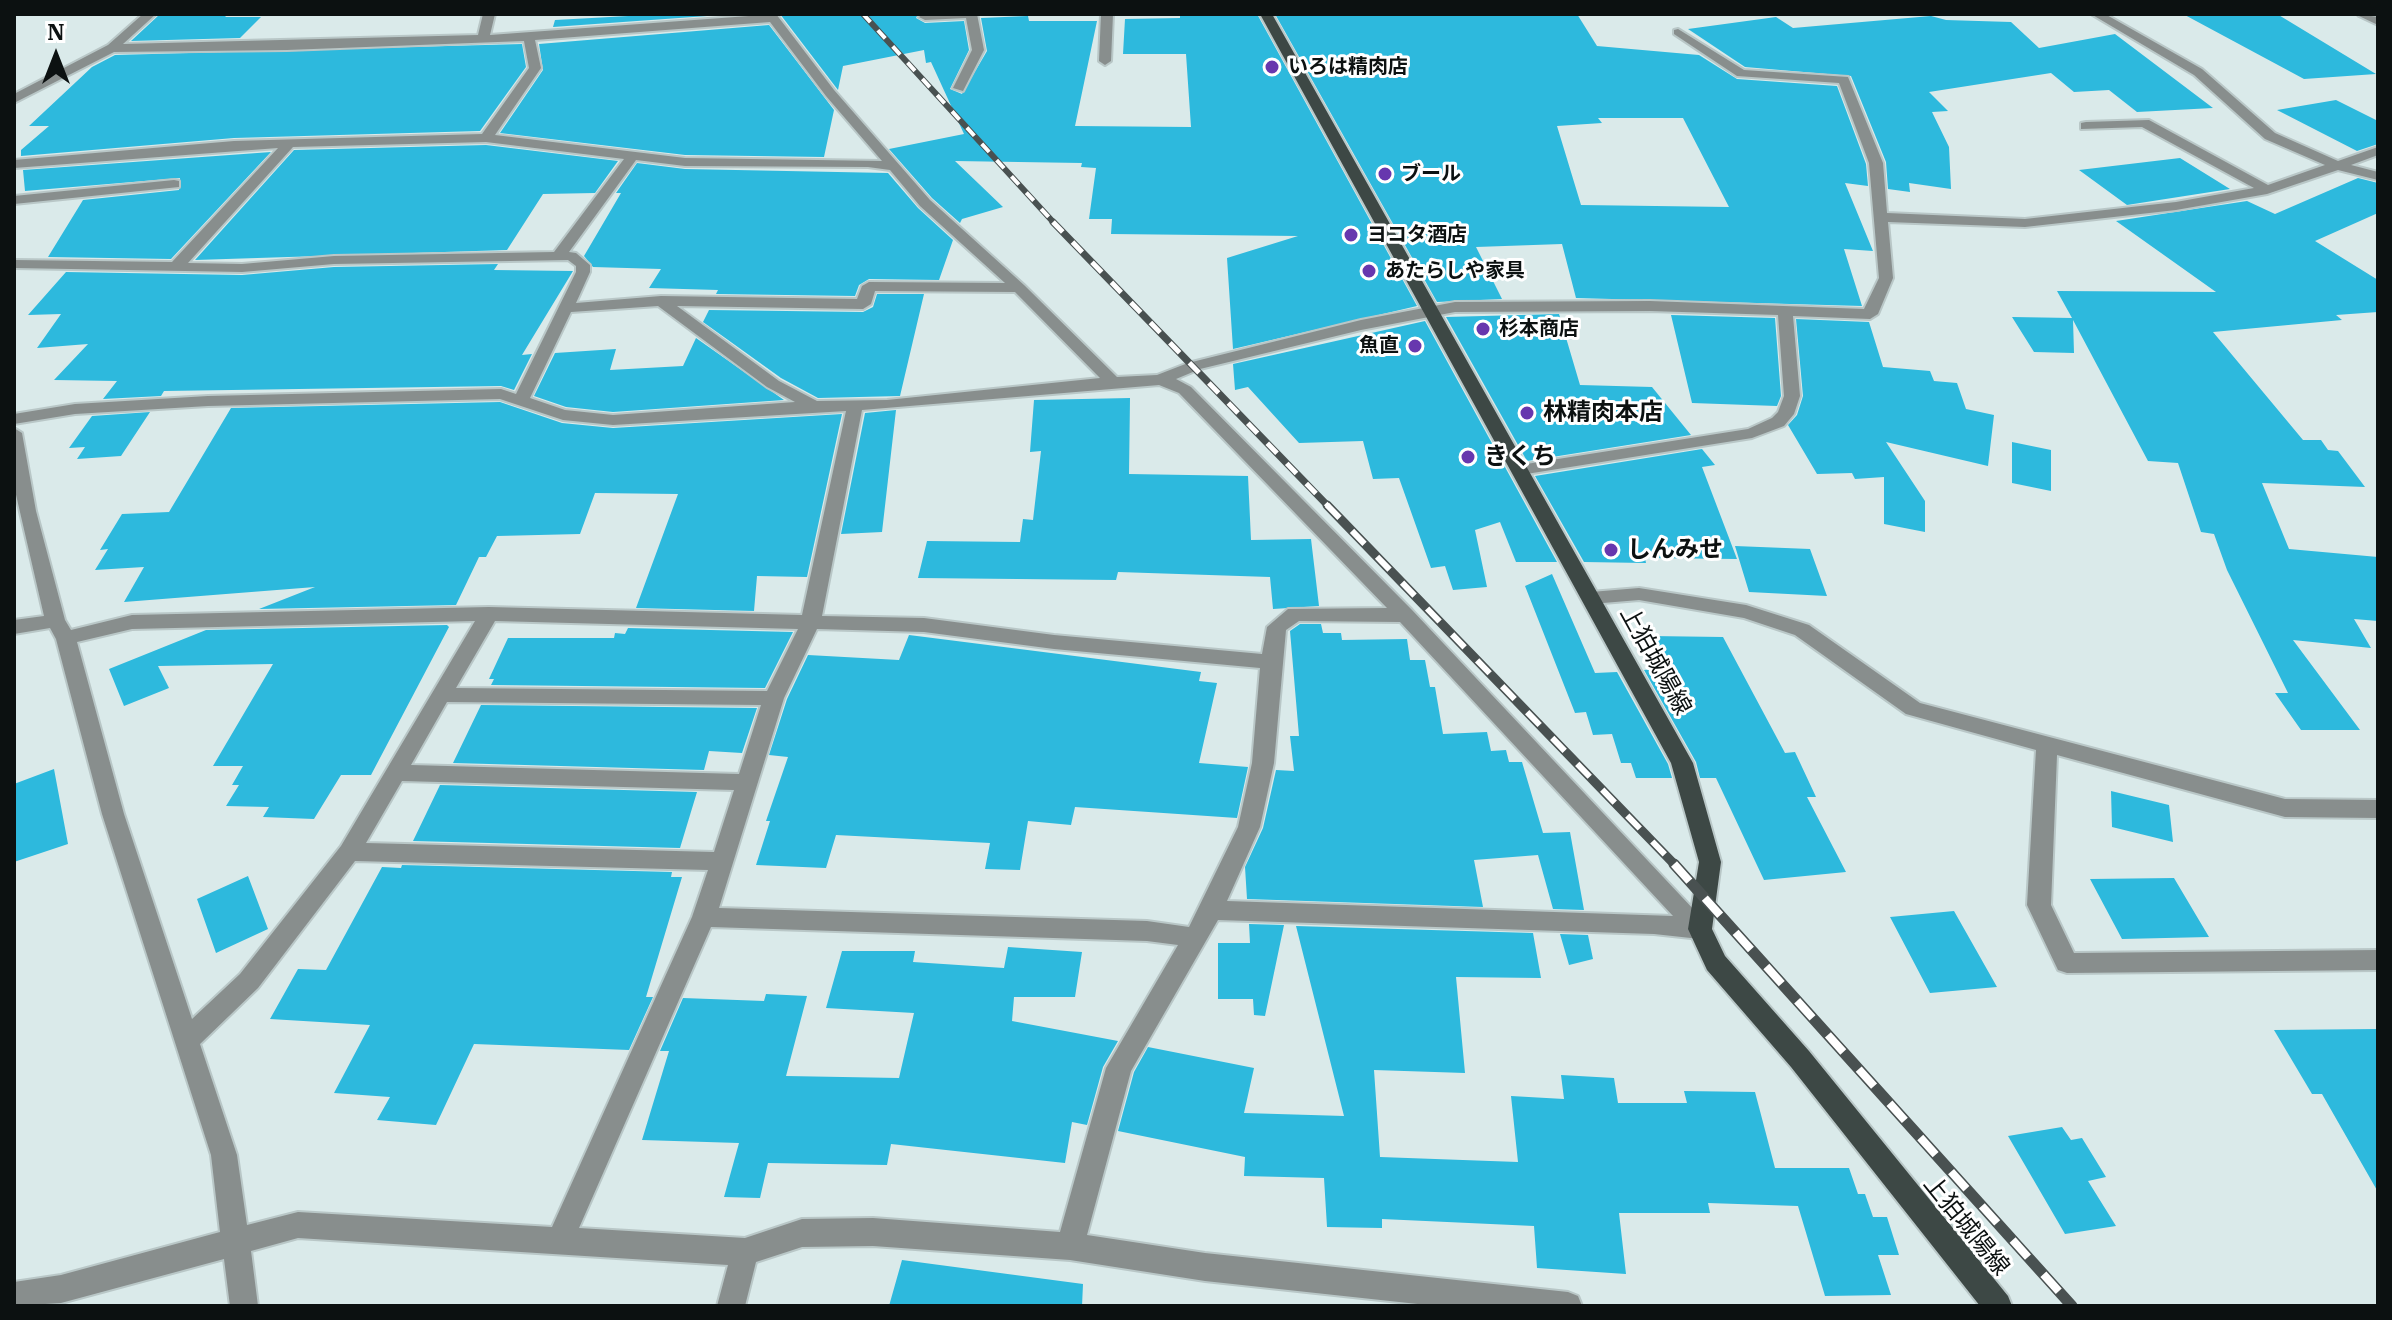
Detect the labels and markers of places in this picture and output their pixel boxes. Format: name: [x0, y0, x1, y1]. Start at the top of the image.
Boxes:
place label: いろは精肉店: [1288, 55, 1408, 79]
marker: いろは精肉店: [1263, 58, 1281, 76]
place label: ブール: [1401, 162, 1461, 186]
marker: ブール: [1376, 165, 1394, 183]
place label: ヨコタ酒店: [1367, 223, 1467, 247]
marker: ヨコタ酒店: [1342, 226, 1360, 244]
place label: あたらしや家具: [1385, 259, 1525, 283]
marker: あたらしや家具: [1360, 262, 1378, 280]
place label: 杉本商店: [1499, 317, 1579, 341]
marker: 杉本商店: [1474, 320, 1492, 338]
place label: 魚直: [1359, 334, 1399, 358]
marker: 魚直: [1406, 337, 1424, 355]
place label: 林精肉本店: [1543, 399, 1663, 427]
marker: 林精肉本店: [1518, 404, 1536, 422]
place label: きくち: [1484, 443, 1556, 471]
marker: きくち: [1459, 448, 1477, 466]
place label: しんみせ: [1627, 536, 1723, 564]
marker: しんみせ: [1602, 541, 1620, 559]

